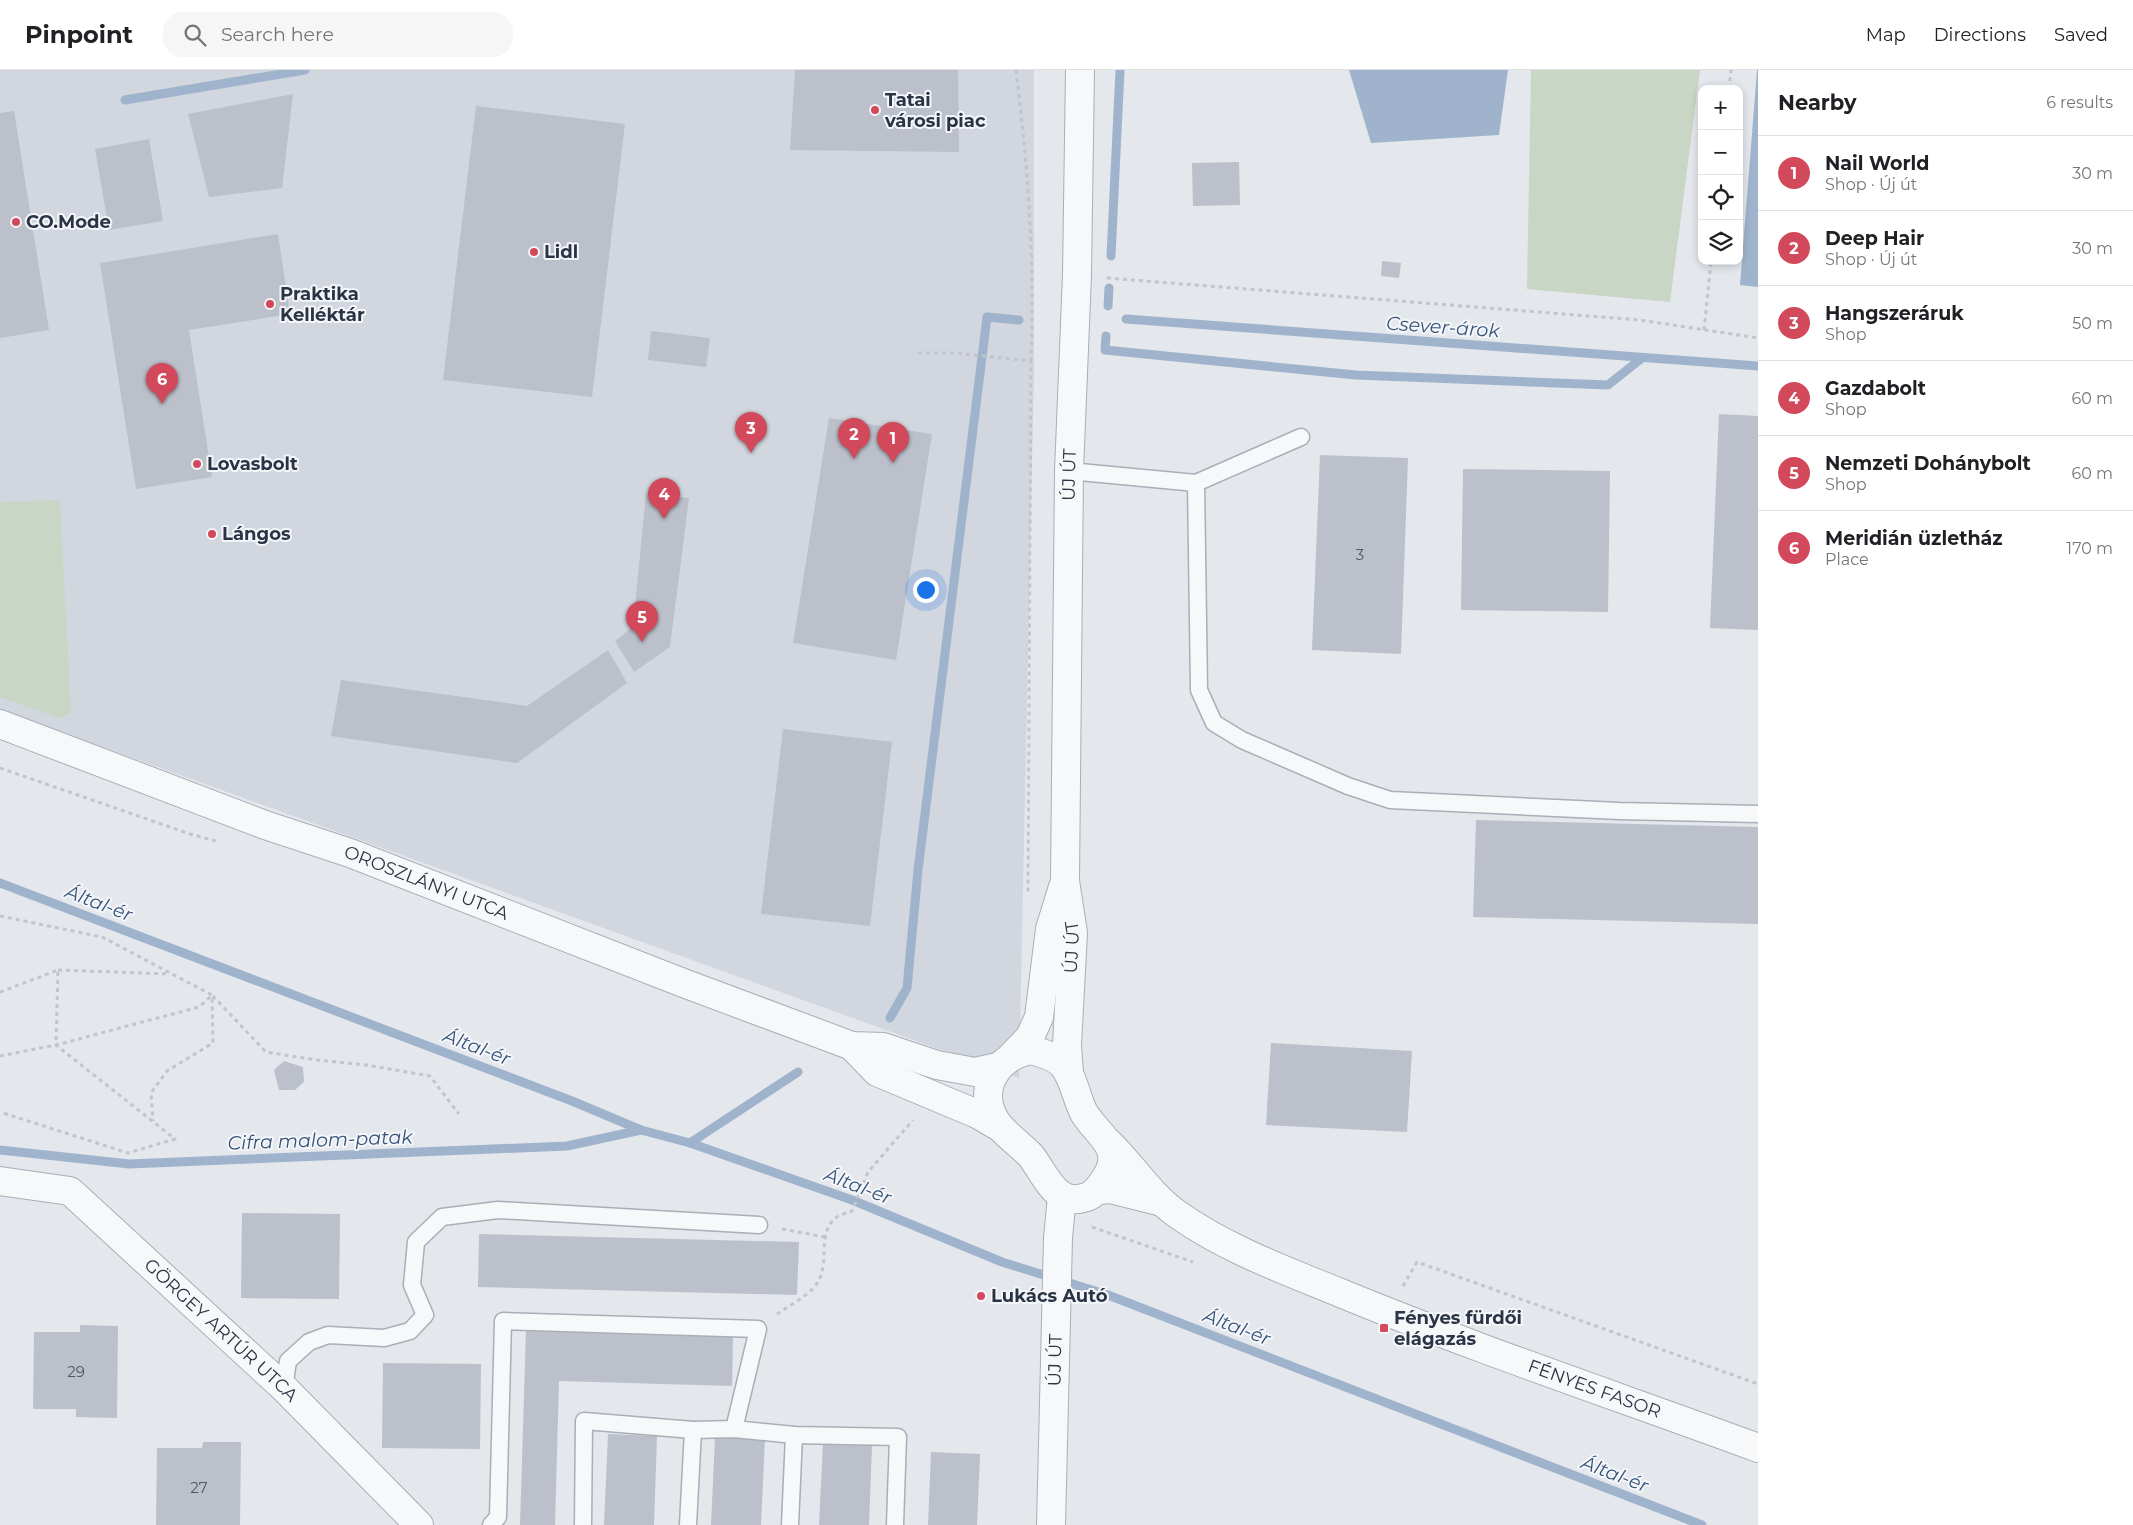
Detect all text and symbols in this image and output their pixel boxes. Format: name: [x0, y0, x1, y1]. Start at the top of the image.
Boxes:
search box: [163, 12, 513, 57]
text: Pinpoint: [25, 20, 133, 49]
icon: search: [181, 21, 209, 49]
text: Search here: [221, 23, 334, 46]
text: Map: [1866, 24, 1906, 46]
text: Directions: [1934, 24, 2026, 46]
text: Saved: [2054, 24, 2108, 46]
map controls: [1698, 85, 1743, 265]
button: +: [1698, 85, 1743, 130]
place label: Tatai városi piac: [884, 89, 986, 132]
text: Nearby: [1778, 90, 1857, 115]
text: 6 results: [2046, 93, 2113, 112]
marker: Tatai városi piac: [869, 104, 881, 116]
button: −: [1698, 130, 1743, 175]
text: Nail World: [1825, 152, 1929, 175]
text: 1: [1791, 164, 1797, 183]
text: 30 m: [2072, 164, 2113, 183]
button: locate: [1698, 175, 1743, 220]
text: Shop · Új út: [1825, 175, 1917, 194]
place label: CO.Mode: [26, 211, 111, 233]
marker: CO.Mode: [10, 216, 22, 228]
button: layers: [1698, 220, 1743, 265]
text: Deep Hair: [1825, 227, 1924, 250]
text: 2: [1789, 239, 1799, 258]
text: 30 m: [2072, 239, 2113, 258]
place label: Lidl: [544, 241, 578, 263]
marker: Lidl: [528, 246, 540, 258]
text: Shop · Új út: [1825, 250, 1917, 269]
place label: Praktika Kelléktár: [280, 283, 365, 326]
marker: Praktika Kelléktár: [264, 298, 276, 310]
text: Hangszeráruk: [1825, 302, 1964, 325]
water label: Csever-árok: [1386, 312, 1501, 342]
text: 3: [1789, 314, 1799, 333]
text: 50 m: [2072, 314, 2113, 333]
text: Shop: [1825, 325, 1867, 344]
pin: 6: [146, 363, 178, 404]
text: Gazdabolt: [1825, 377, 1926, 400]
text: 4: [1788, 389, 1800, 408]
text: 60 m: [2071, 389, 2113, 408]
text: Shop: [1825, 400, 1867, 419]
pin: 3: [735, 412, 767, 453]
pin: 2: [838, 418, 870, 459]
pin: 1: [877, 422, 909, 463]
street label: ÚJ ÚT: [1058, 448, 1081, 501]
text: Nemzeti Dohánybolt: [1825, 452, 2031, 475]
place label: Lovasbolt: [207, 453, 298, 475]
marker: Lovasbolt: [191, 458, 203, 470]
text: 5: [1789, 464, 1799, 483]
text: 60 m: [2071, 464, 2113, 483]
text: Shop: [1825, 475, 1867, 494]
pin: 4: [648, 478, 680, 519]
place label: Lángos: [222, 523, 291, 545]
text: Meridián üzletház: [1825, 527, 2003, 550]
marker: Lángos: [206, 528, 218, 540]
text: 6: [1789, 539, 1799, 558]
text: 170 m: [2066, 539, 2113, 558]
house number: 3: [1356, 545, 1364, 564]
text: Place: [1825, 550, 1869, 569]
your location: [913, 577, 939, 603]
pin: 5: [626, 601, 658, 642]
street label: OROSZLÁNYI UTCA: [341, 841, 512, 925]
water label: Által-ér: [61, 879, 136, 926]
street label: ÚJ ÚT: [1060, 919, 1084, 974]
water label: Által-ér: [439, 1023, 514, 1070]
water label: Cifra malom-patak: [227, 1125, 414, 1155]
water label: Által-ér: [820, 1162, 895, 1209]
street label: GÖRGEY ARTÚR UTCA: [140, 1254, 303, 1407]
place label: Lukács Autó: [991, 1285, 1108, 1307]
marker: Lukács Autó: [975, 1290, 987, 1302]
water label: Által-ér: [1199, 1303, 1274, 1350]
place label: Fényes fürdői elágazás: [1394, 1307, 1522, 1350]
marker: Fényes fürdői elágazás: [1378, 1322, 1390, 1334]
street label: ÚJ ÚT: [1043, 1333, 1067, 1386]
street label: FÉNYES FASOR: [1525, 1355, 1664, 1423]
house number: 29: [67, 1362, 85, 1381]
water label: Által-ér: [1577, 1450, 1652, 1497]
house number: 27: [190, 1478, 208, 1497]

